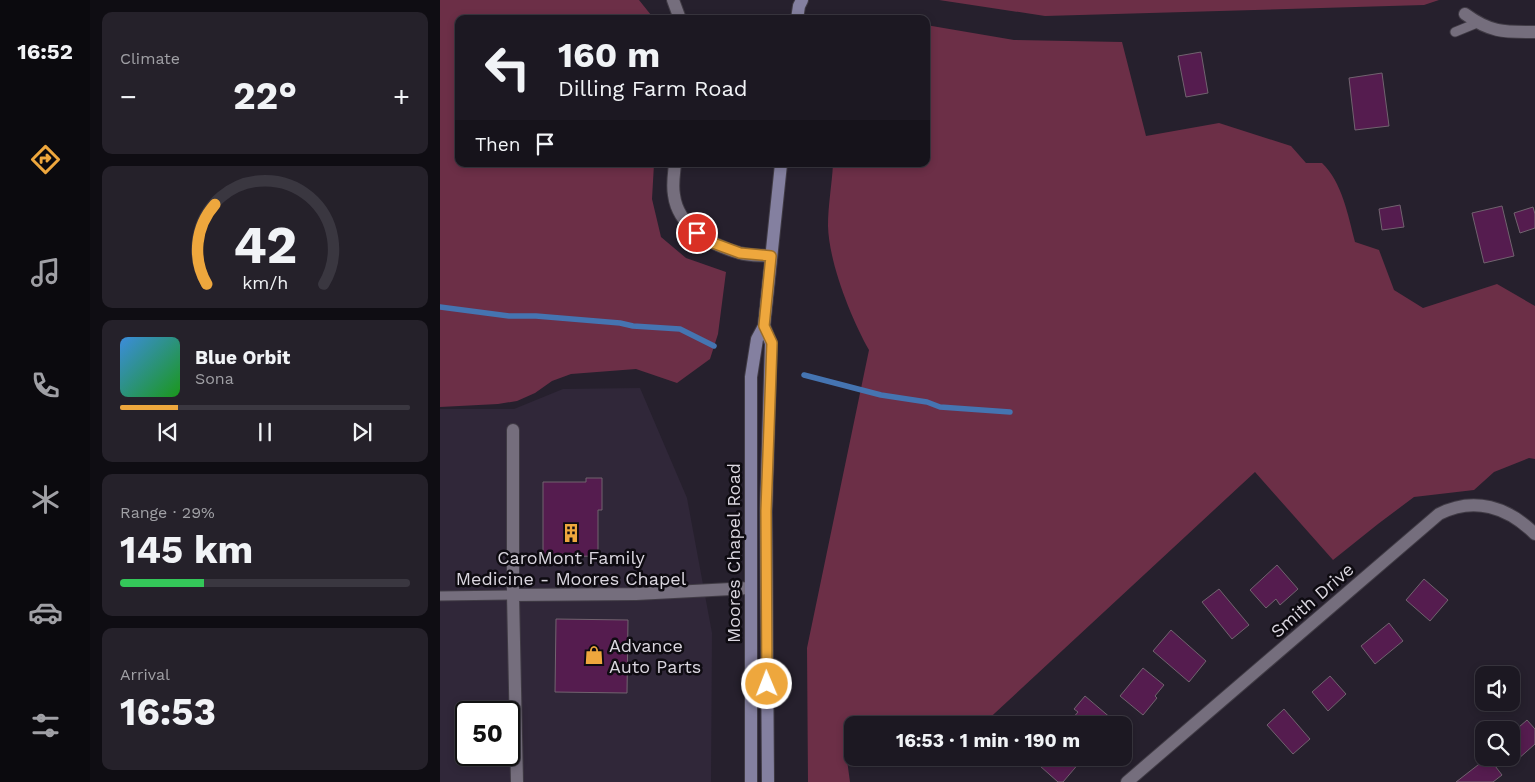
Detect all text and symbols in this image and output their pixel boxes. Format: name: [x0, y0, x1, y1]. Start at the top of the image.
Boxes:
text: 160 m: [558, 34, 660, 76]
icon: left: [475, 35, 540, 100]
text: 16:52: [17, 39, 73, 64]
text: Climate: [120, 49, 180, 68]
text: 22°: [233, 74, 297, 118]
text: Dilling Farm Road: [558, 76, 748, 101]
text: −: [120, 80, 137, 113]
text: +: [393, 80, 410, 113]
icon: arrive: [531, 130, 559, 158]
text: Then: [475, 133, 521, 156]
icon: directions: [28, 142, 63, 177]
pin: [676, 212, 718, 254]
text: 42: [233, 215, 297, 276]
icon: arrive: [683, 219, 711, 247]
icon: music: [28, 255, 63, 290]
text: km/h: [242, 272, 288, 293]
text: Blue Orbit: [195, 346, 290, 369]
icon: phone: [28, 368, 63, 403]
text: Sona: [195, 369, 234, 388]
icon: previous: [154, 418, 182, 446]
icon: pause: [251, 418, 279, 446]
icon: next: [348, 418, 376, 446]
street label: Moores Chapel Road: [723, 463, 744, 643]
icon: climate: [28, 482, 63, 517]
text: Range · 29%: [120, 503, 215, 522]
building icon: CaroMont Family Medicine - Moores Chapel: [560, 522, 582, 544]
text: 145 km: [120, 528, 253, 572]
place label: CaroMont Family Medicine - Moores Chapel: [456, 547, 687, 589]
street label: Smith Drive: [1266, 558, 1358, 642]
icon: car: [28, 595, 63, 630]
place label: Advance Auto Parts: [609, 635, 701, 677]
shop icon: Advance Auto Parts: [583, 644, 605, 666]
position arrow: [740, 657, 792, 709]
text: Arrival: [120, 665, 170, 684]
map controls: [1475, 666, 1520, 766]
button: sound: [1475, 666, 1520, 711]
text: 16:53: [120, 690, 216, 734]
speed limit sign: 50: [455, 701, 520, 766]
icon: filters: [28, 708, 63, 743]
button: search: [1475, 721, 1520, 766]
text: 16:53 · 1 min · 190 m: [896, 729, 1080, 752]

